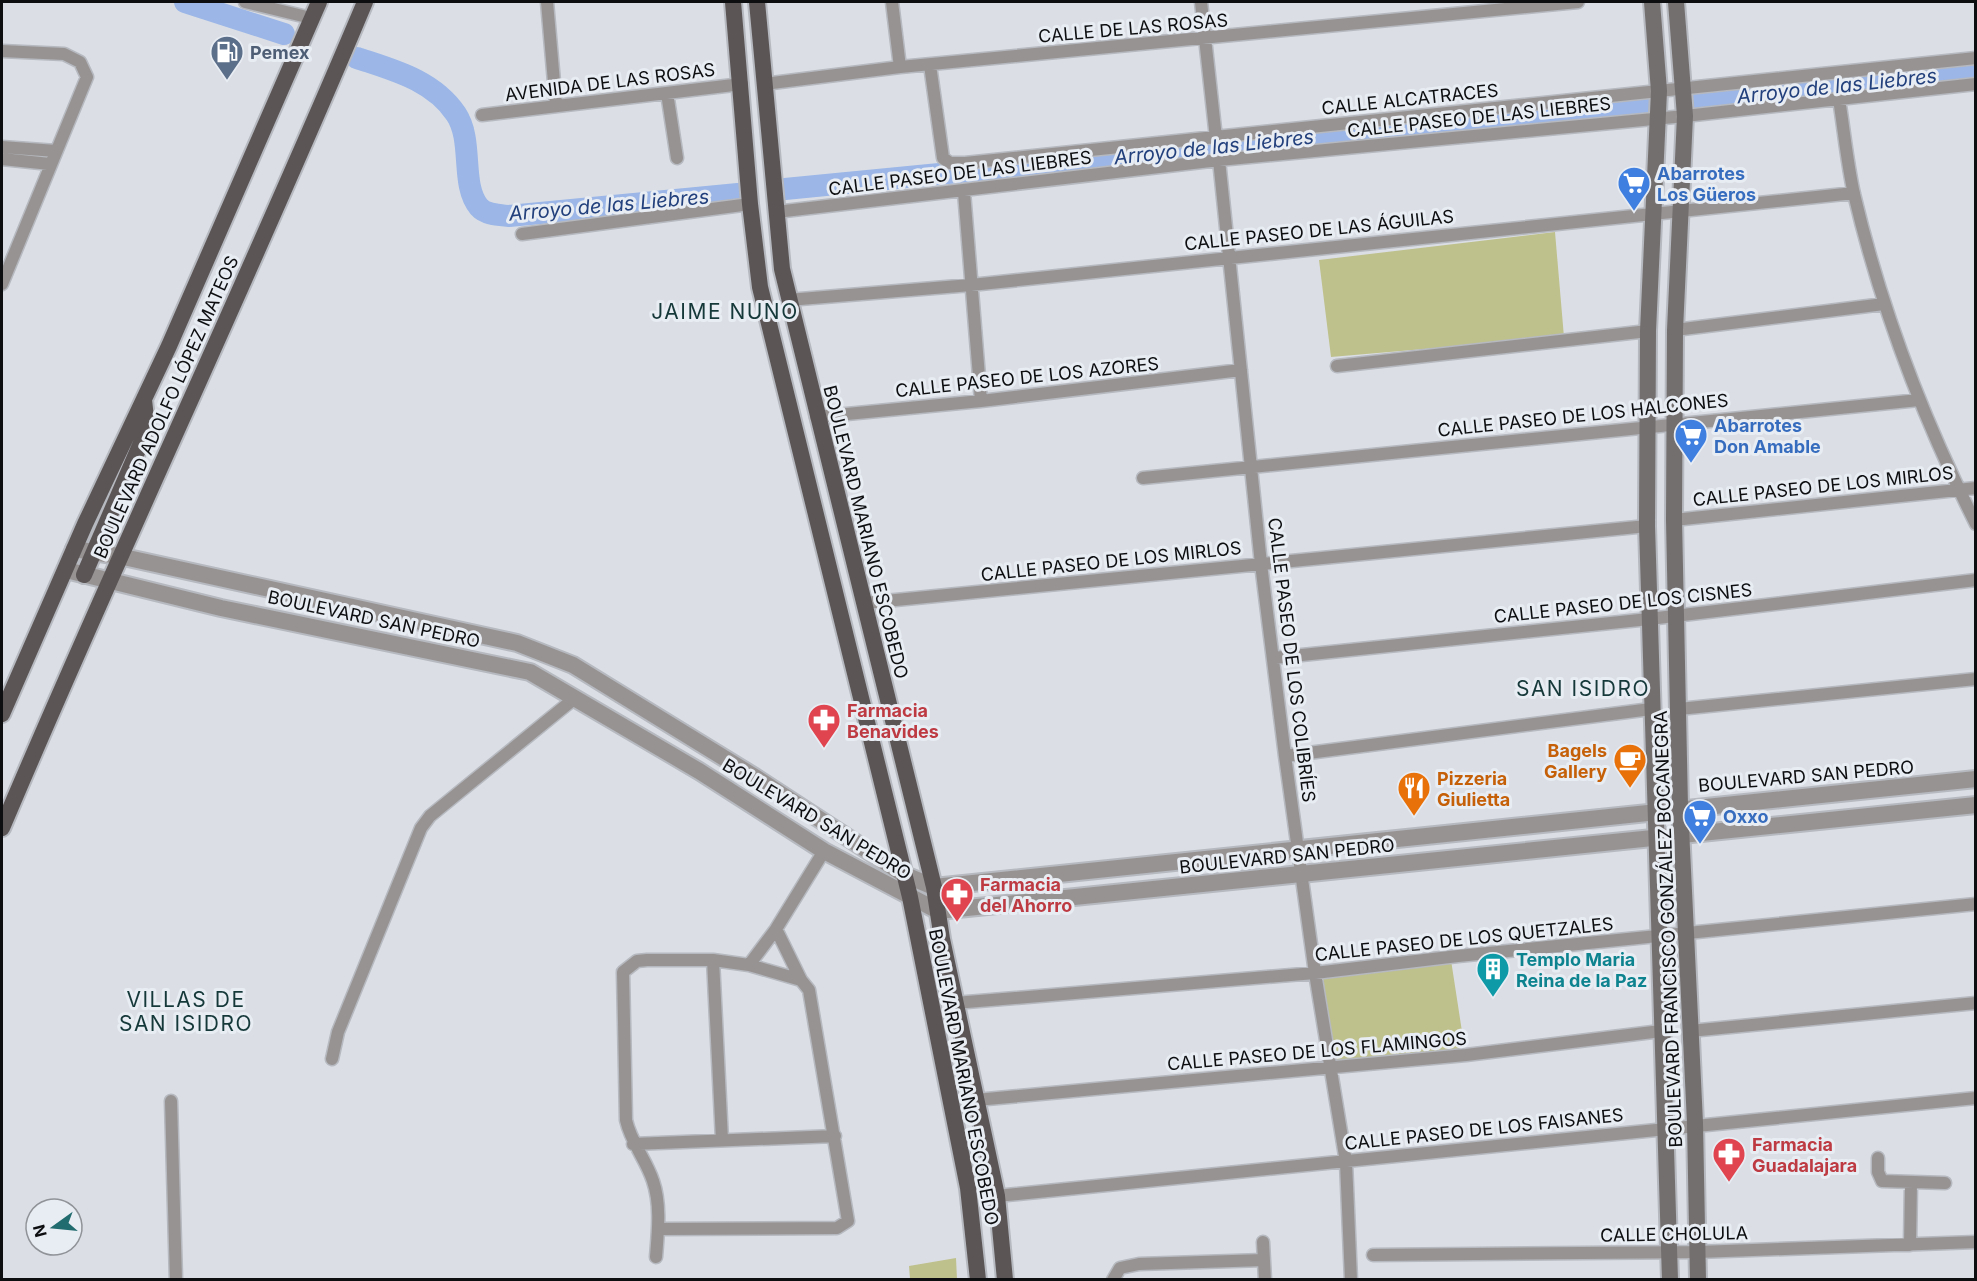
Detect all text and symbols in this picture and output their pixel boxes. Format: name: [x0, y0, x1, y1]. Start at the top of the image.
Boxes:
street label: CALLE DE LAS ROSAS: [1037, 9, 1229, 47]
fuel station icon: Pemex: [209, 34, 245, 81]
place label: Pemex: [250, 42, 310, 63]
street label: AVENIDA DE LAS ROSAS: [504, 59, 716, 105]
water label: Arroyo de las Liebres: [1735, 64, 1938, 109]
street label: CALLE ALCATRACES: [1321, 79, 1499, 119]
street label: CALLE PASEO DE LAS LIEBRES: [1346, 93, 1612, 141]
water label: Arroyo de las Liebres: [1112, 125, 1315, 170]
street label: CALLE PASEO DE LAS LIEBRES: [827, 146, 1093, 200]
place label: Abarrotes Los Güeros: [1657, 163, 1756, 205]
supermarket icon: Abarrotes Los Güeros: [1616, 165, 1652, 212]
water label: Arroyo de las Liebres: [507, 184, 710, 226]
street label: CALLE PASEO DE LAS ÁGUILAS: [1183, 204, 1455, 255]
street label: BOULEVARD ADOLFO LÓPEZ MATEOS: [89, 252, 243, 562]
district label: JAIME NUNO: [651, 299, 799, 324]
street label: CALLE PASEO DE LOS AZORES: [894, 353, 1160, 401]
street label: BOULEVARD MARIANO ESCOBEDO: [819, 383, 913, 681]
street label: CALLE PASEO DE LOS HALCONES: [1436, 389, 1730, 441]
place label: Abarrotes Don Amable: [1714, 415, 1821, 457]
supermarket icon: Abarrotes Don Amable: [1673, 417, 1709, 464]
street label: CALLE PASEO DE LOS MIRLOS: [1692, 462, 1954, 510]
street label: CALLE PASEO DE LOS COLIBRÍES: [1264, 516, 1321, 804]
street label: CALLE PASEO DE LOS MIRLOS: [980, 537, 1242, 585]
street label: CALLE PASEO DE LOS CISNES: [1493, 579, 1753, 627]
street label: BOULEVARD SAN PEDRO: [266, 586, 482, 652]
district label: SAN ISIDRO: [1516, 676, 1650, 701]
place label: Farmacia Benavides: [847, 700, 939, 742]
pharmacy icon: Farmacia Benavides: [806, 702, 842, 749]
street label: BOULEVARD FRANCISCO GONZÁLEZ BOCANEGRA: [1649, 710, 1686, 1148]
place label: Bagels Gallery: [1544, 740, 1607, 782]
cafe icon: Bagels Gallery: [1612, 742, 1648, 789]
street label: BOULEVARD SAN PEDRO: [719, 754, 915, 884]
street label: BOULEVARD SAN PEDRO: [1697, 756, 1915, 796]
place label: Pizzeria Giulietta: [1437, 768, 1510, 810]
restaurant icon: Pizzeria Giulietta: [1396, 770, 1432, 817]
supermarket icon: Oxxo: [1682, 798, 1718, 845]
place label: Oxxo: [1723, 806, 1768, 827]
street label: BOULEVARD SAN PEDRO: [1178, 834, 1396, 878]
place label: Farmacia del Ahorro: [980, 874, 1072, 916]
pharmacy icon: Farmacia del Ahorro: [939, 876, 975, 923]
street label: CALLE PASEO DE LOS QUETZALES: [1314, 913, 1614, 965]
street label: BOULEVARD MARIANO ESCOBEDO: [925, 927, 1003, 1227]
place label: Templo Maria Reina de la Paz: [1516, 949, 1647, 991]
building icon: Templo Maria Reina de la Paz: [1475, 951, 1511, 998]
district label: VILLAS DE SAN ISIDRO: [119, 987, 253, 1036]
street label: CALLE PASEO DE LOS FLAMINGOS: [1166, 1027, 1468, 1075]
street label: CALLE PASEO DE LOS FAISANES: [1344, 1104, 1624, 1154]
place label: Farmacia Guadalajara: [1752, 1134, 1857, 1176]
pharmacy icon: Farmacia Guadalajara: [1711, 1136, 1747, 1183]
north arrow: [24, 1197, 84, 1257]
text: N: [28, 1222, 51, 1239]
street label: CALLE CHOLULA: [1600, 1222, 1748, 1246]

